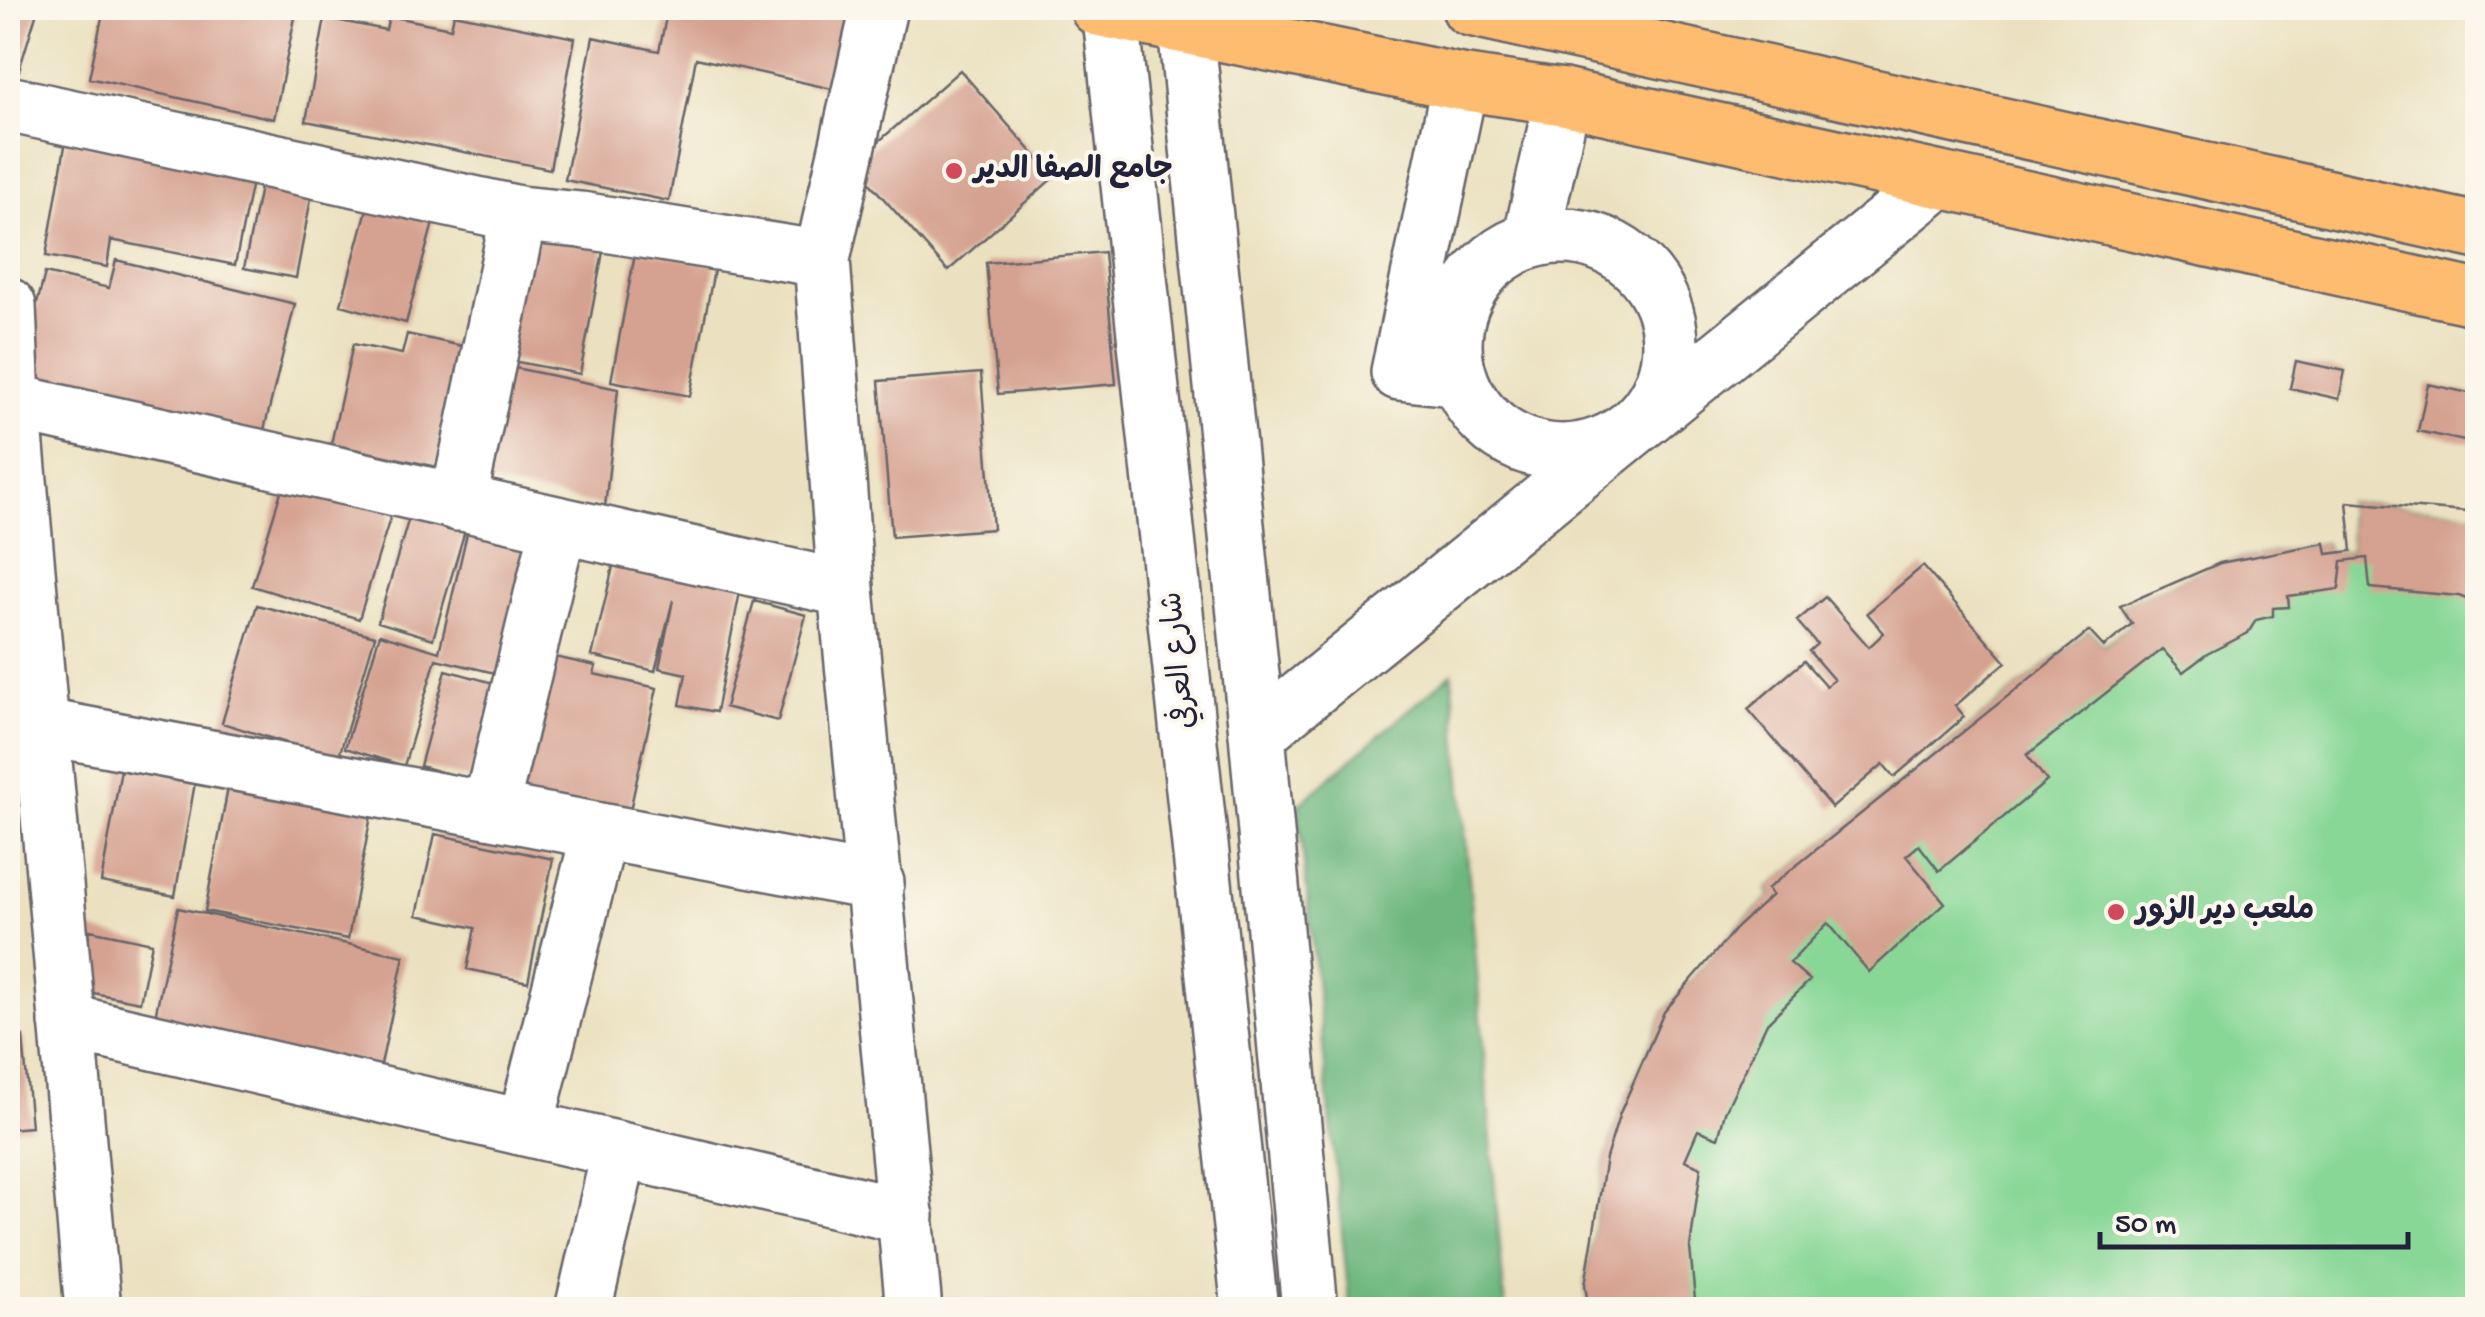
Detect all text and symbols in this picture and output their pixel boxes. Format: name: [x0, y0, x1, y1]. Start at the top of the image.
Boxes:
place label: جامع الصفا الدير: [971, 154, 1173, 189]
marker: جامع الصفا الدير: [943, 160, 965, 182]
street label: شارع العرفي: [1150, 590, 1206, 731]
place label: ملعب دير الزور: [2133, 895, 2314, 930]
marker: ملعب دير الزور: [2105, 901, 2127, 923]
scale bar: [2100, 1187, 2408, 1249]
text: 50 m: [2115, 1209, 2176, 1244]

